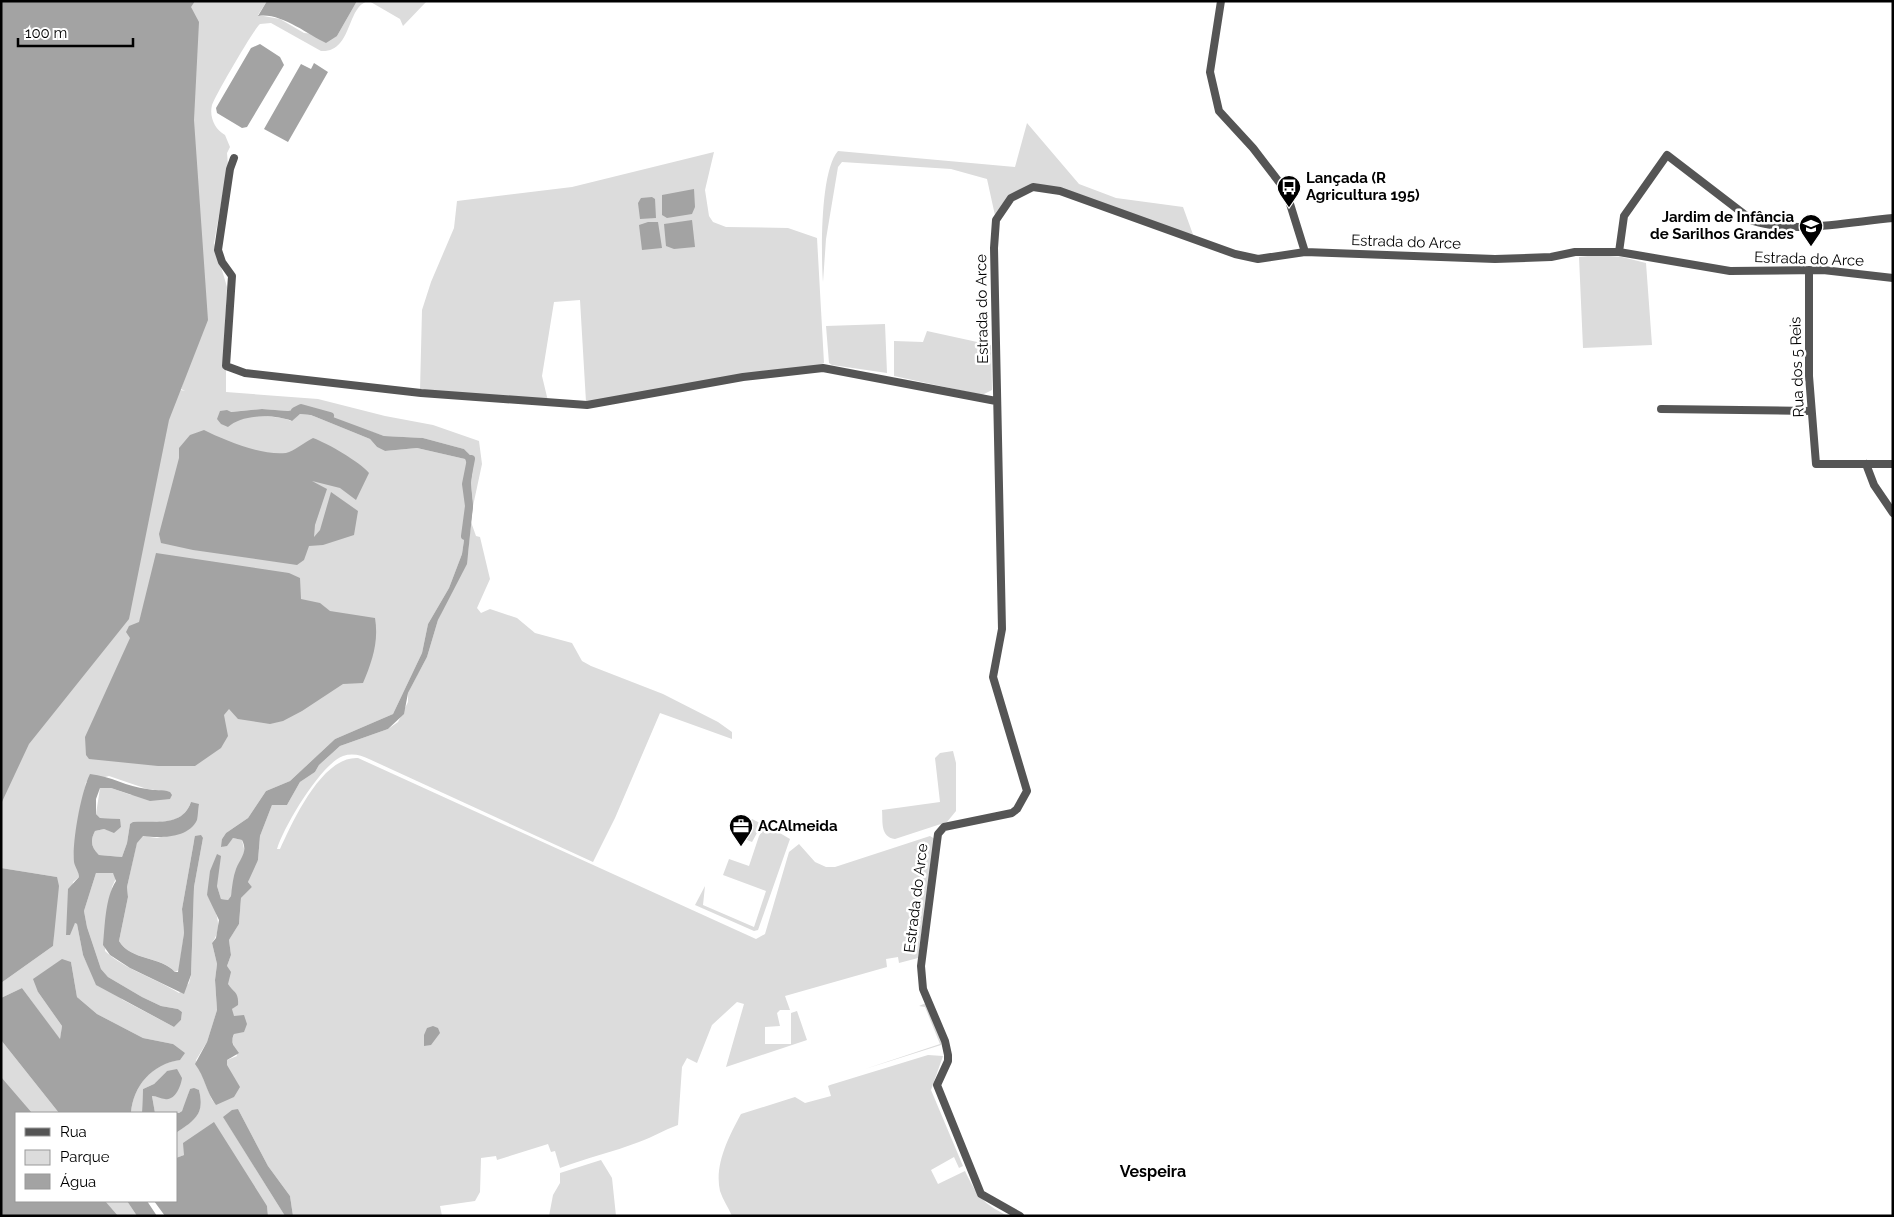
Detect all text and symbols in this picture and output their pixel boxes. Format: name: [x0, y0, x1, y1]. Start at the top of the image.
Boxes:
scale bar: [18, 15, 132, 47]
text: 100 m: [25, 24, 67, 42]
place label: Lançada (R Agricultura 195): [1306, 169, 1420, 204]
bus stop icon: Lançada (R Agricultura 195): [1276, 174, 1302, 208]
place label: Jardim de Infância de Sarilhos Grandes: [1650, 208, 1794, 243]
school or university icon: Jardim de Infância de Sarilhos Grandes: [1798, 213, 1824, 247]
street label: Estrada do Arce: [1351, 231, 1461, 253]
street label: Estrada do Arce: [1754, 248, 1864, 270]
street label: Estrada do Arce: [972, 254, 992, 364]
street label: Rua dos 5 Reis: [1786, 316, 1808, 418]
office icon: ACAlmeida: [728, 813, 754, 847]
place label: ACAlmeida: [758, 817, 838, 835]
street label: Estrada do Arce: [900, 842, 932, 954]
legend: [15, 1112, 178, 1202]
text: Rua: [60, 1123, 87, 1141]
text: Parque: [60, 1148, 110, 1166]
district label: Vespeira: [1120, 1162, 1186, 1181]
text: Água: [60, 1173, 96, 1191]

